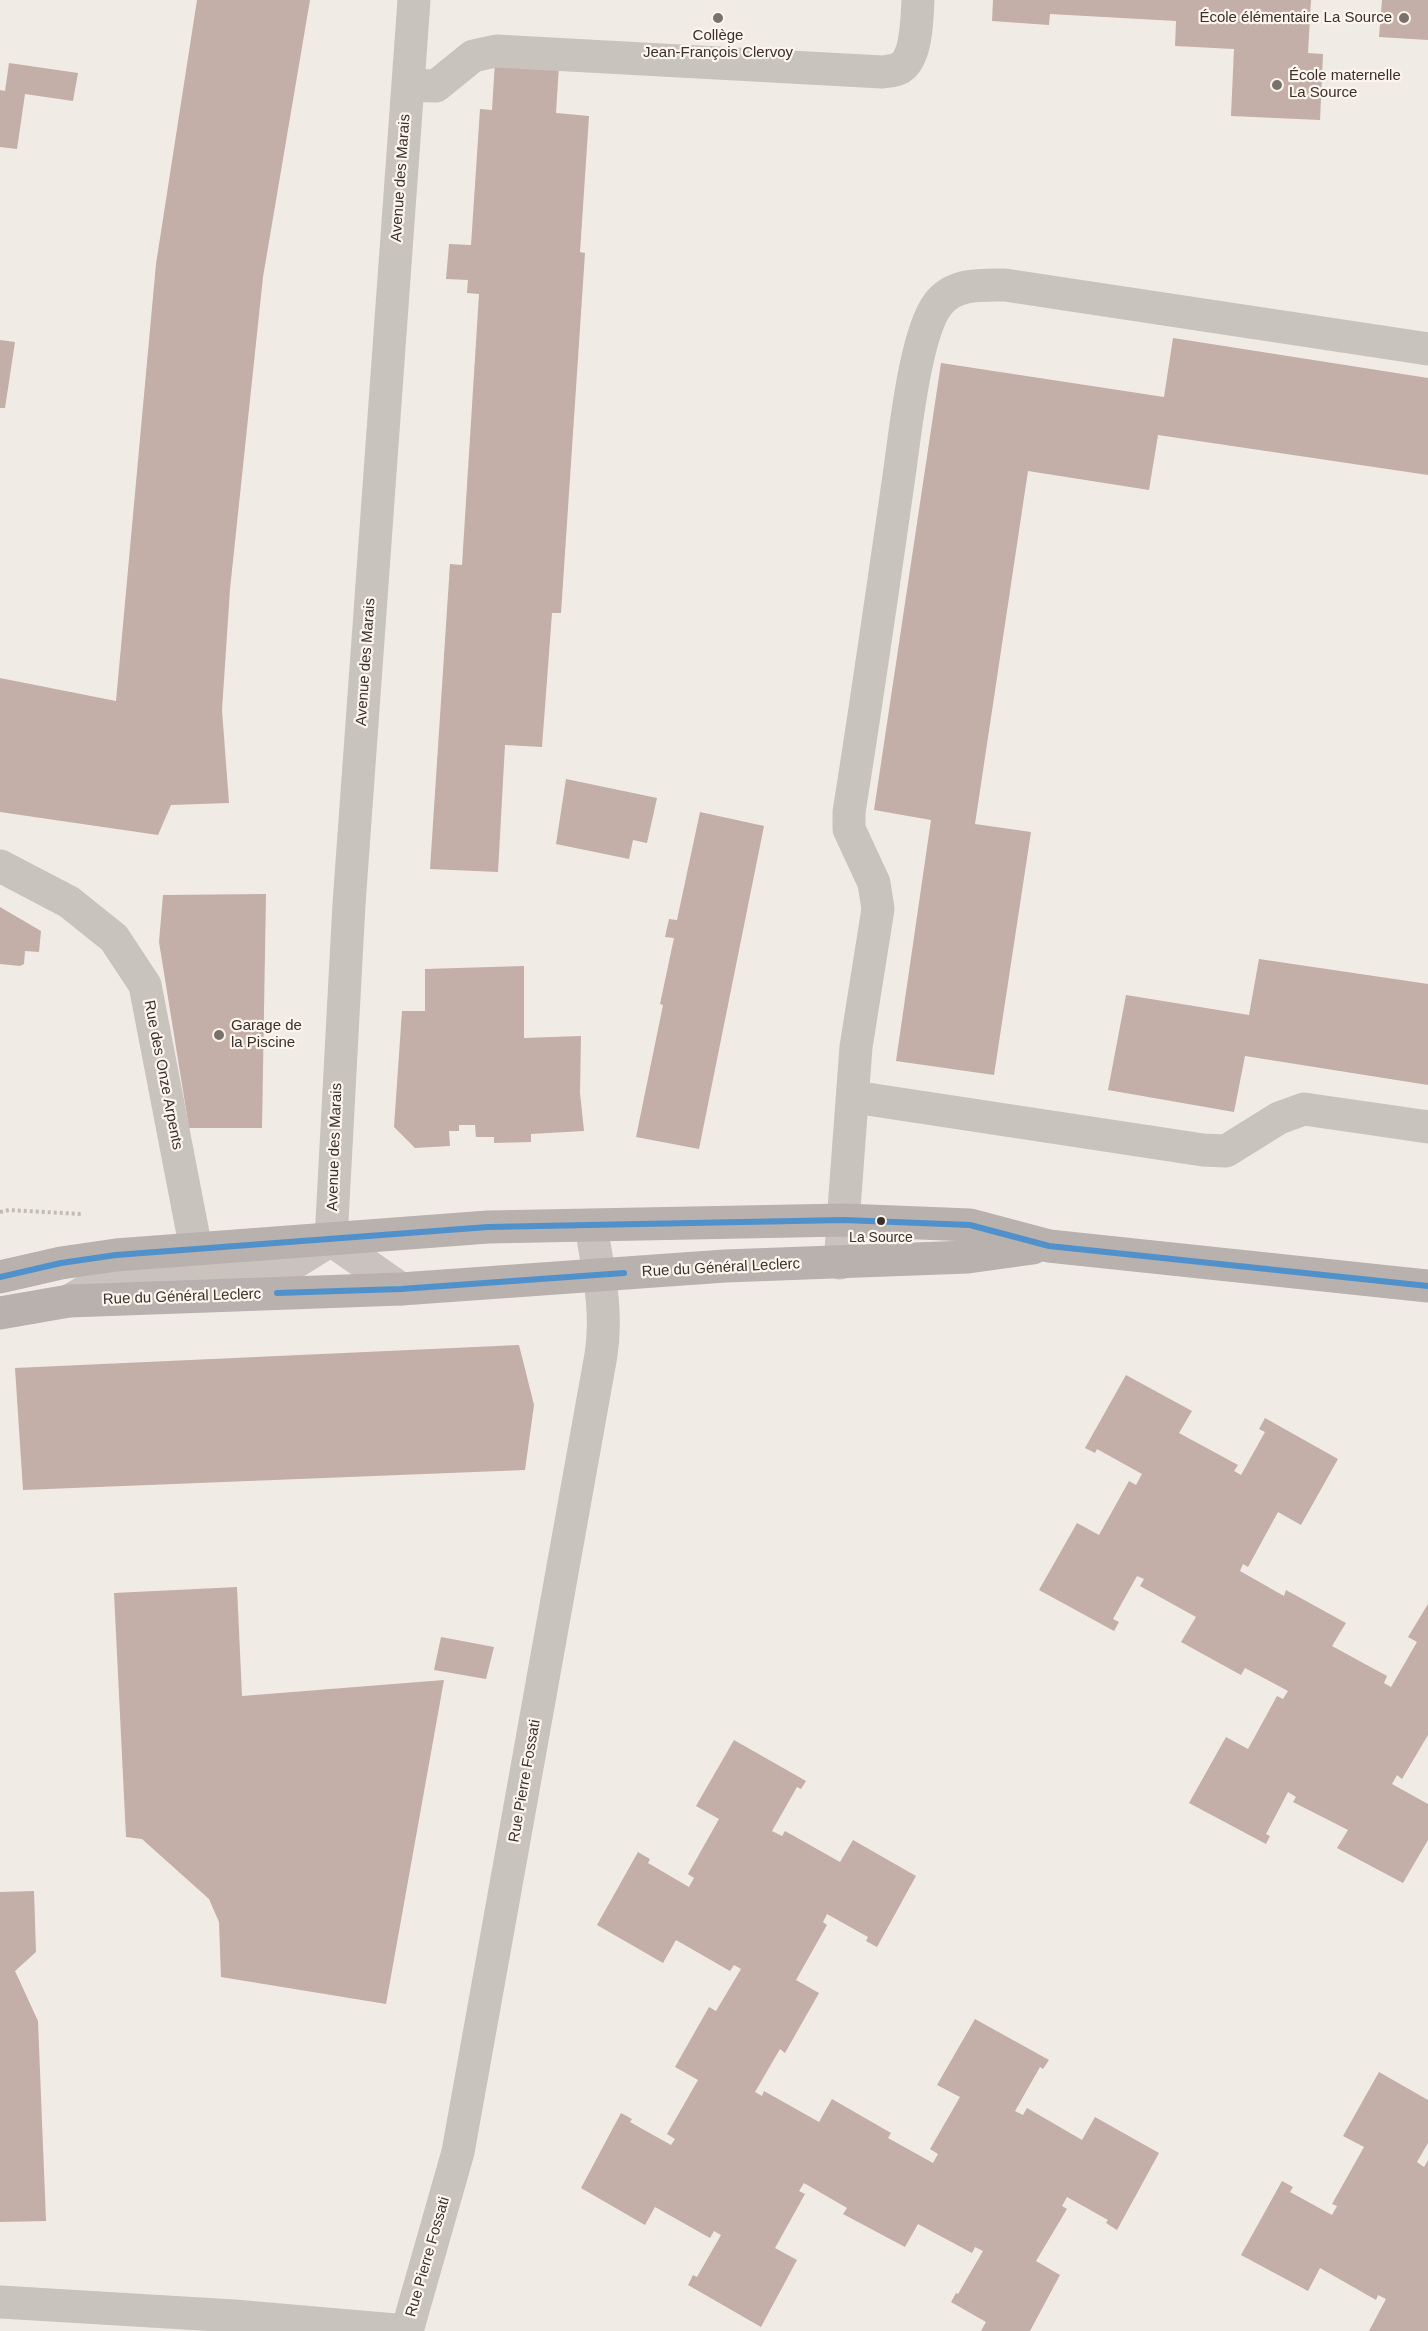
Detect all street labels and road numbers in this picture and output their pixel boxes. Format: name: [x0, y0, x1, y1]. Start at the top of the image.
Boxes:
street label: Avenue des Marais: [388, 113, 414, 243]
street label: Avenue des Marais: [353, 597, 379, 727]
street label: Rue des Onze Arpents: [140, 999, 186, 1151]
street label: Avenue des Marais: [324, 1083, 346, 1211]
street label: Rue du Général Leclerc: [641, 1255, 801, 1281]
street label: Rue du Général Leclerc: [103, 1285, 261, 1309]
street label: Rue Pierre Fossati: [505, 1718, 545, 1844]
street label: Rue Pierre Fossati: [402, 2195, 454, 2319]

